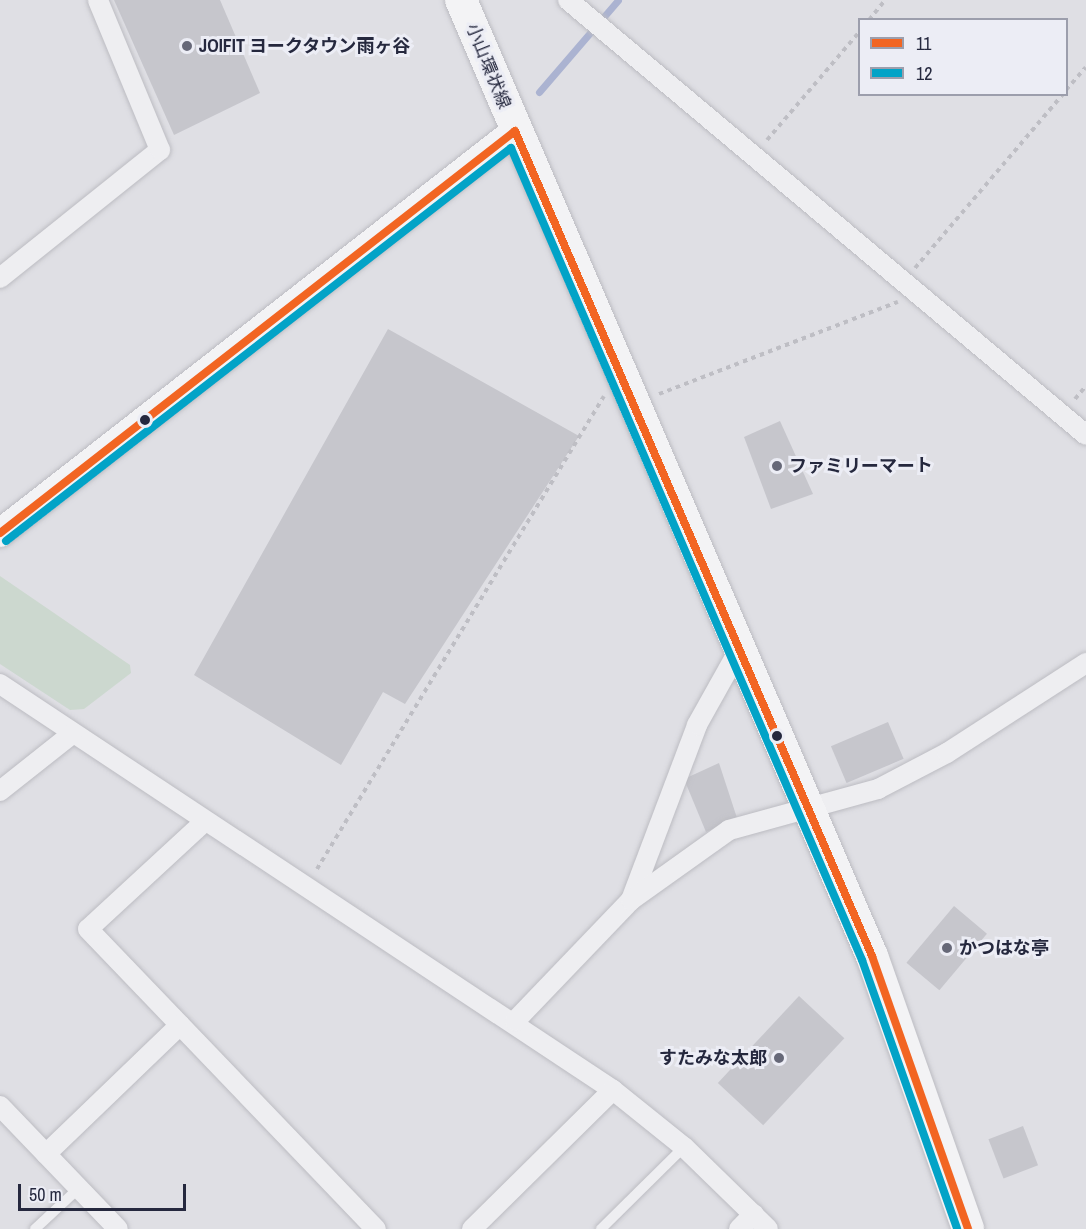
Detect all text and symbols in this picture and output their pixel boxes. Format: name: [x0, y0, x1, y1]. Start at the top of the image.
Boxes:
legend: [858, 18, 1068, 96]
street label: 小山環状線: [461, 20, 515, 112]
text: 11: [916, 31, 931, 56]
place label: JOIFIT ヨークタウン雨ヶ谷: [199, 35, 411, 57]
marker: JOIFIT ヨークタウン雨ヶ谷: [180, 39, 194, 53]
text: 12: [916, 61, 932, 86]
unlabelled marker: [139, 414, 151, 426]
place label: ファミリーマート: [789, 455, 933, 477]
marker: ファミリーマート: [770, 459, 784, 473]
unlabelled marker: [771, 730, 783, 742]
place label: かつはな亭: [959, 937, 1049, 959]
marker: かつはな亭: [940, 941, 954, 955]
place label: すたみな太郎: [659, 1047, 767, 1069]
marker: すたみな太郎: [772, 1051, 786, 1065]
scale bar: [21, 1172, 189, 1210]
text: 50 m: [29, 1182, 62, 1207]

